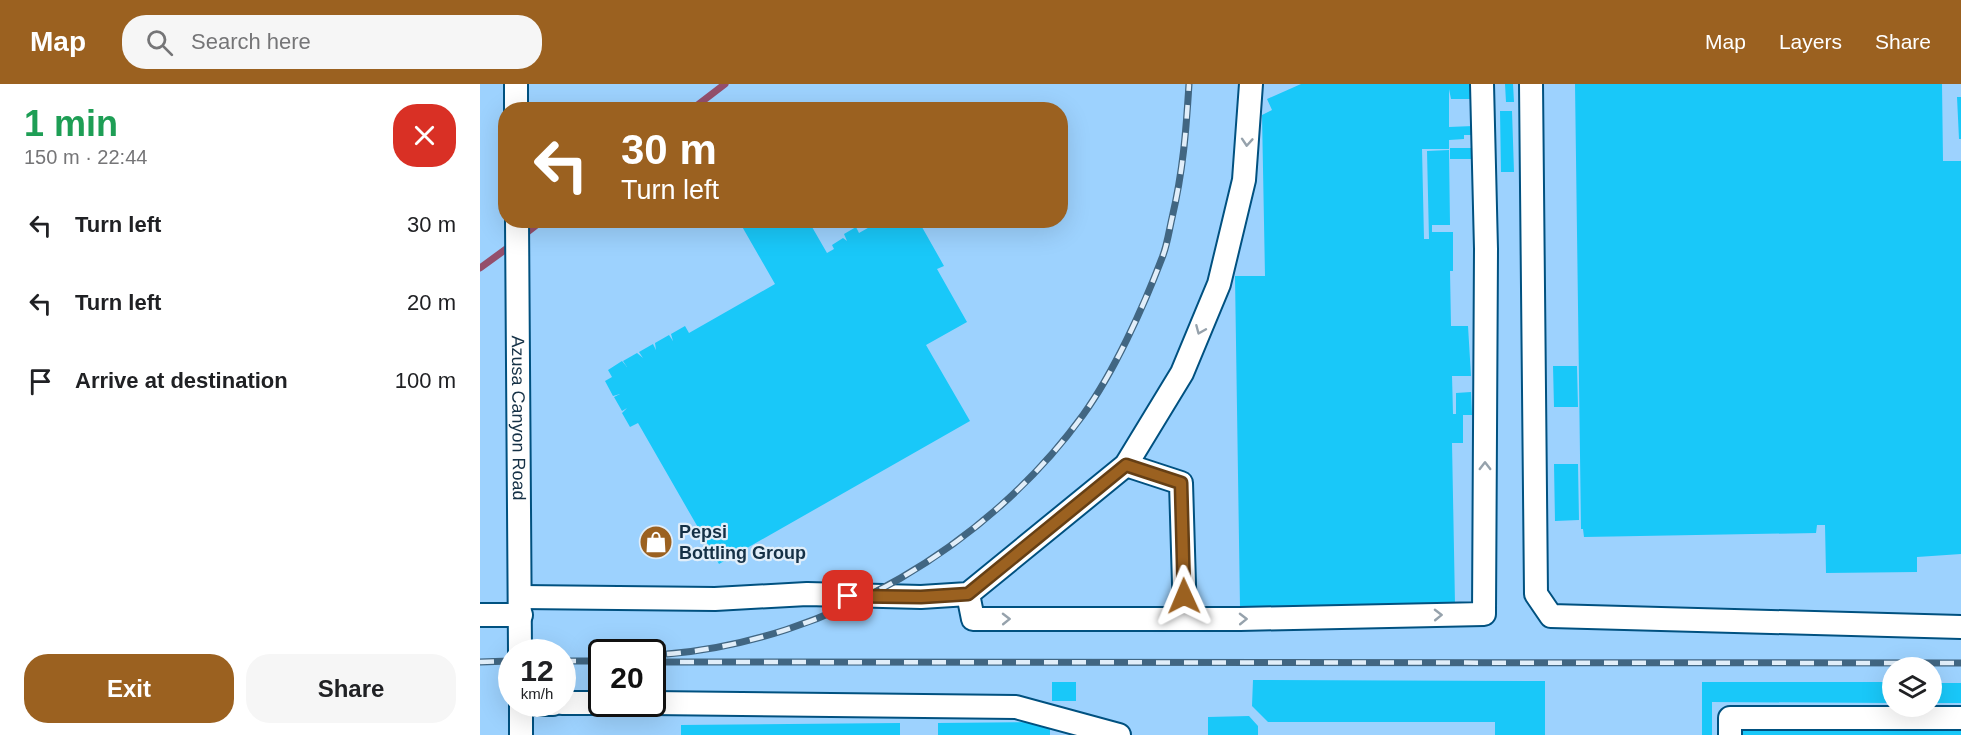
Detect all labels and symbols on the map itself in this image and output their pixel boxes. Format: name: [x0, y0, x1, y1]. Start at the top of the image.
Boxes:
one-way arrow: [1241, 138, 1254, 147]
one-way arrow: [1195, 324, 1207, 335]
street label: Azusa Canyon Road: [508, 335, 529, 501]
one-way arrow: [1479, 461, 1491, 470]
place label: Pepsi Bottling Group: [679, 522, 806, 563]
shop icon: Pepsi Bottling Group: [638, 524, 674, 560]
position arrow: [1152, 564, 1216, 628]
pin: [822, 570, 873, 621]
one-way arrow: [1433, 609, 1442, 621]
one-way arrow: [1001, 613, 1010, 625]
one-way arrow: [1238, 613, 1247, 625]
speed limit sign: 20: [588, 639, 666, 717]

